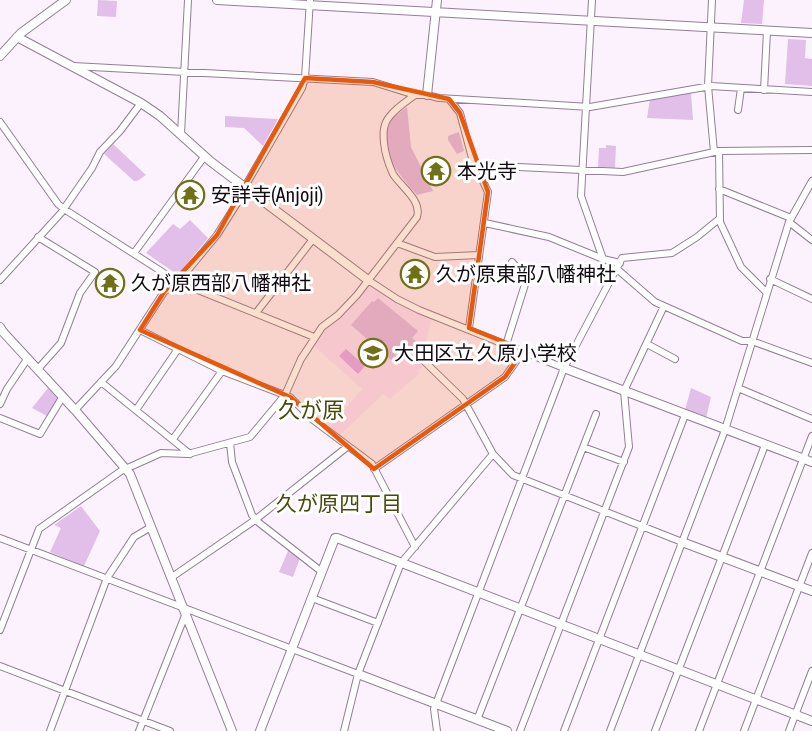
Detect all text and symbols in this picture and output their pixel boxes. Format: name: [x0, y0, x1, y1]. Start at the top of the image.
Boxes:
temple icon: 本光寺: [420, 155, 452, 187]
place label: 本光寺: [457, 159, 517, 182]
temple icon: 安詳寺(Anjoji): [174, 179, 206, 211]
place label: 安詳寺(Anjoji): [211, 183, 323, 206]
temple icon: 久が原東部八幡神社: [399, 258, 431, 290]
place label: 久が原東部八幡神社: [436, 262, 616, 285]
temple icon: 久が原西部八幡神社: [94, 267, 126, 299]
place label: 久が原西部八幡神社: [131, 271, 311, 294]
school or university icon: 大田区立 久原小学校: [357, 337, 389, 369]
place label: 大田区立 久原小学校: [394, 341, 577, 364]
district label: 久が原: [278, 397, 344, 423]
district label: 久が原四丁目: [276, 491, 402, 515]

